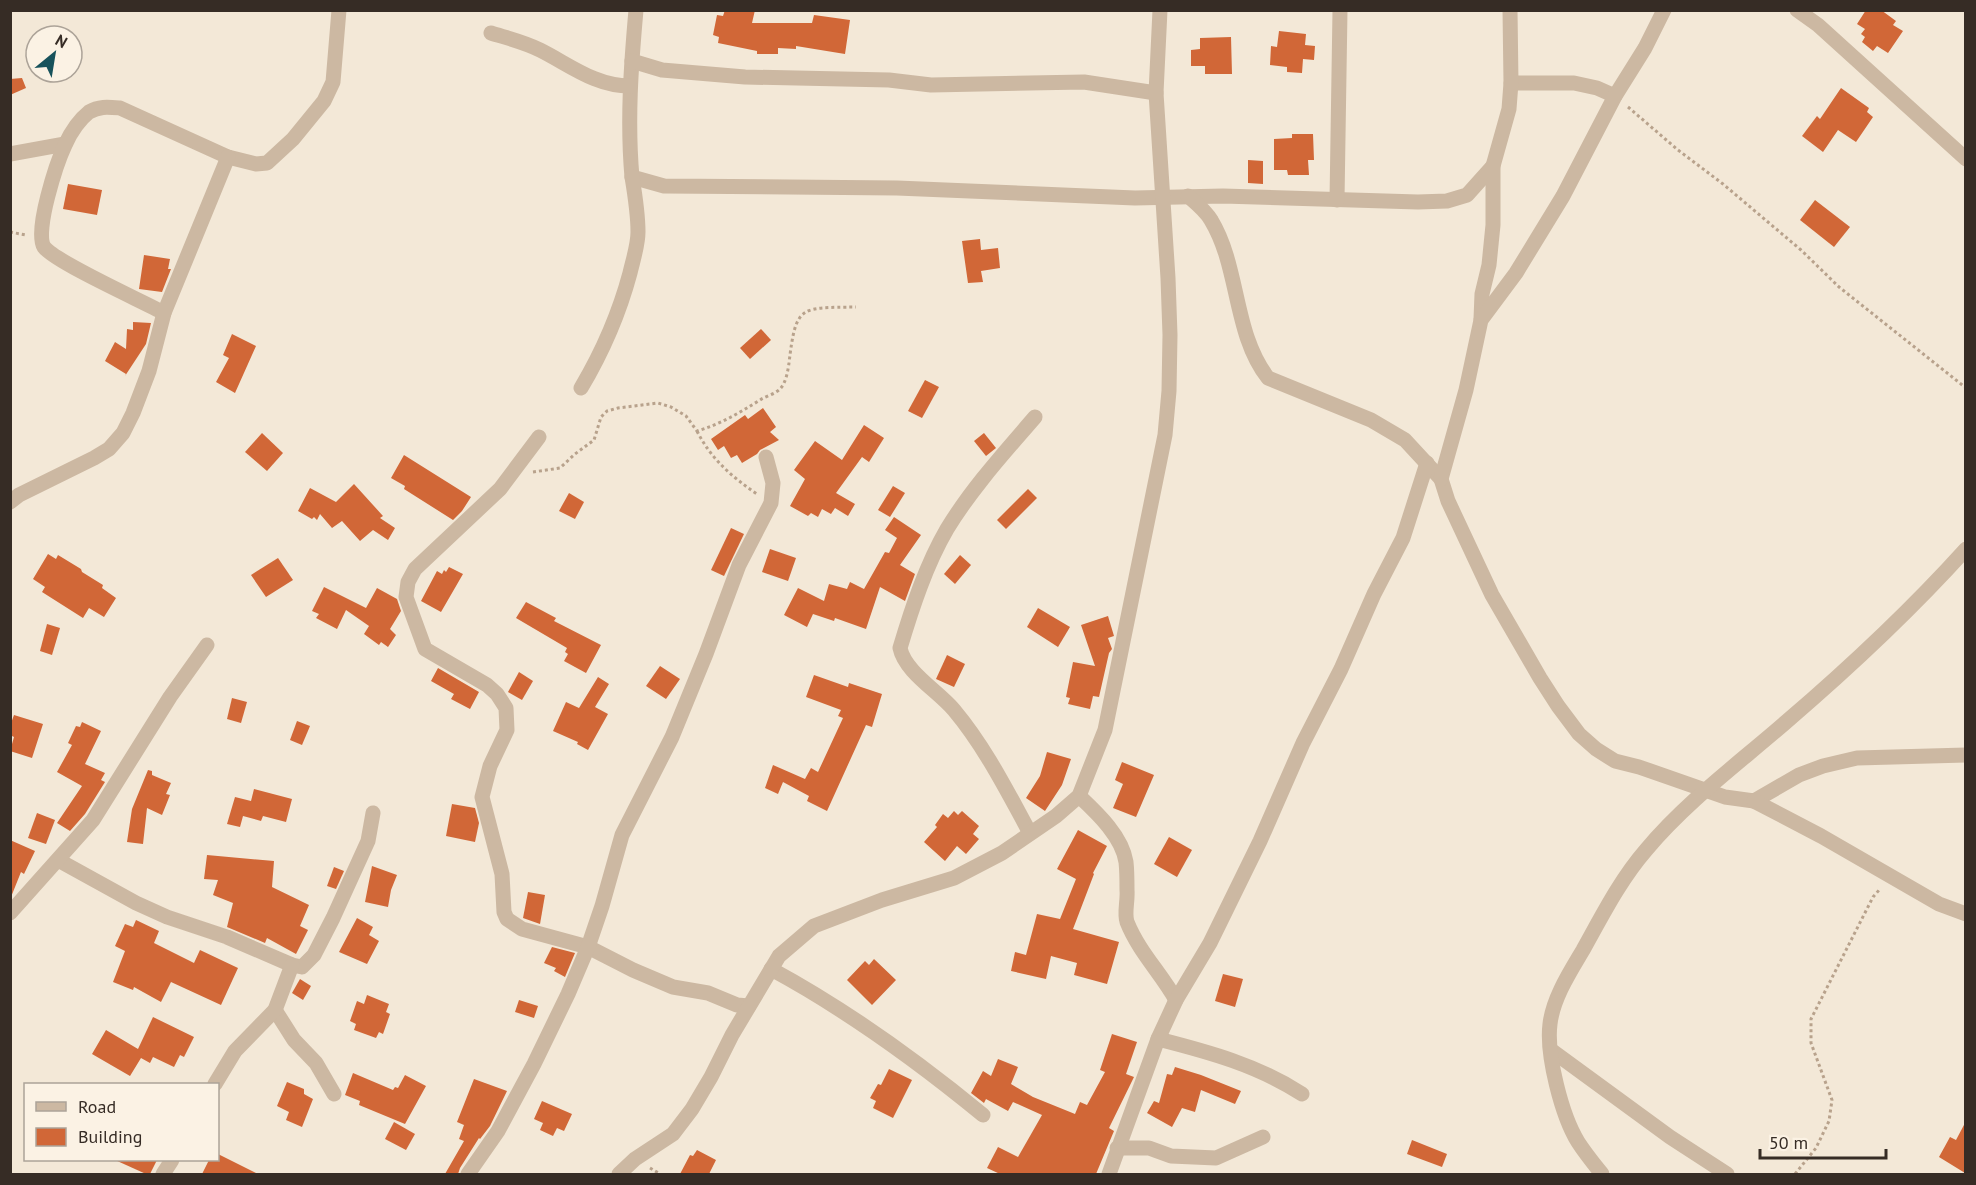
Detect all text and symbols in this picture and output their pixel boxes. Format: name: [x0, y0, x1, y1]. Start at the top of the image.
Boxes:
north arrow: [24, 24, 84, 84]
text: N: [52, 30, 71, 52]
legend: [24, 1083, 219, 1161]
text: Road: [78, 1095, 116, 1118]
scale bar: [1760, 1122, 1886, 1160]
text: Building: [78, 1125, 142, 1148]
text: 50 m: [1769, 1131, 1808, 1154]

